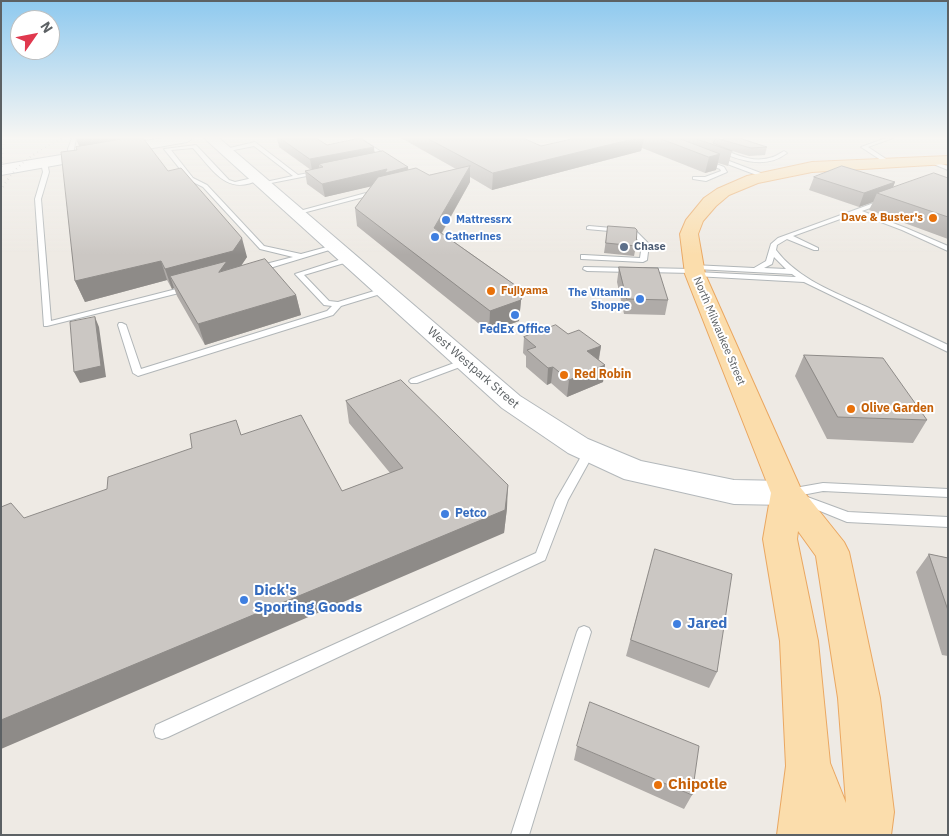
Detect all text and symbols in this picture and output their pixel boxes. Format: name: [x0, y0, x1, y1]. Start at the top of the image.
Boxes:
north arrow: [10, 10, 60, 60]
text: N: [36, 18, 57, 37]
place label: Dave & Buster's: [841, 211, 923, 225]
marker: Dave & Buster's: [927, 212, 939, 224]
place label: Mattressrx: [456, 213, 512, 227]
marker: Mattressrx: [440, 214, 452, 226]
place label: Catherines: [445, 230, 501, 244]
marker: Catherines: [429, 231, 441, 243]
place label: Chase: [634, 240, 666, 254]
marker: Chase: [618, 241, 630, 253]
street label: North Milwaukee Street: [690, 275, 748, 387]
place label: Fujiyama: [501, 284, 548, 298]
marker: Fujiyama: [485, 285, 497, 297]
place label: The Vitamin Shoppe: [568, 286, 630, 312]
marker: The Vitamin Shoppe: [634, 293, 646, 305]
marker: FedEx Office: [509, 309, 521, 321]
place label: FedEx Office: [479, 323, 551, 337]
street label: West Westpark Street: [424, 324, 522, 412]
place label: Red Robin: [574, 368, 631, 382]
marker: Red Robin: [558, 369, 570, 381]
place label: Olive Garden: [861, 402, 934, 416]
marker: Olive Garden: [845, 403, 857, 415]
place label: Petco: [455, 507, 487, 521]
marker: Petco: [439, 508, 451, 520]
place label: Dick's Sporting Goods: [254, 582, 362, 617]
marker: Dick's Sporting Goods: [238, 594, 250, 606]
place label: Jared: [687, 615, 727, 633]
marker: Jared: [671, 618, 683, 630]
place label: Chipotle: [668, 776, 727, 794]
marker: Chipotle: [652, 779, 664, 791]

